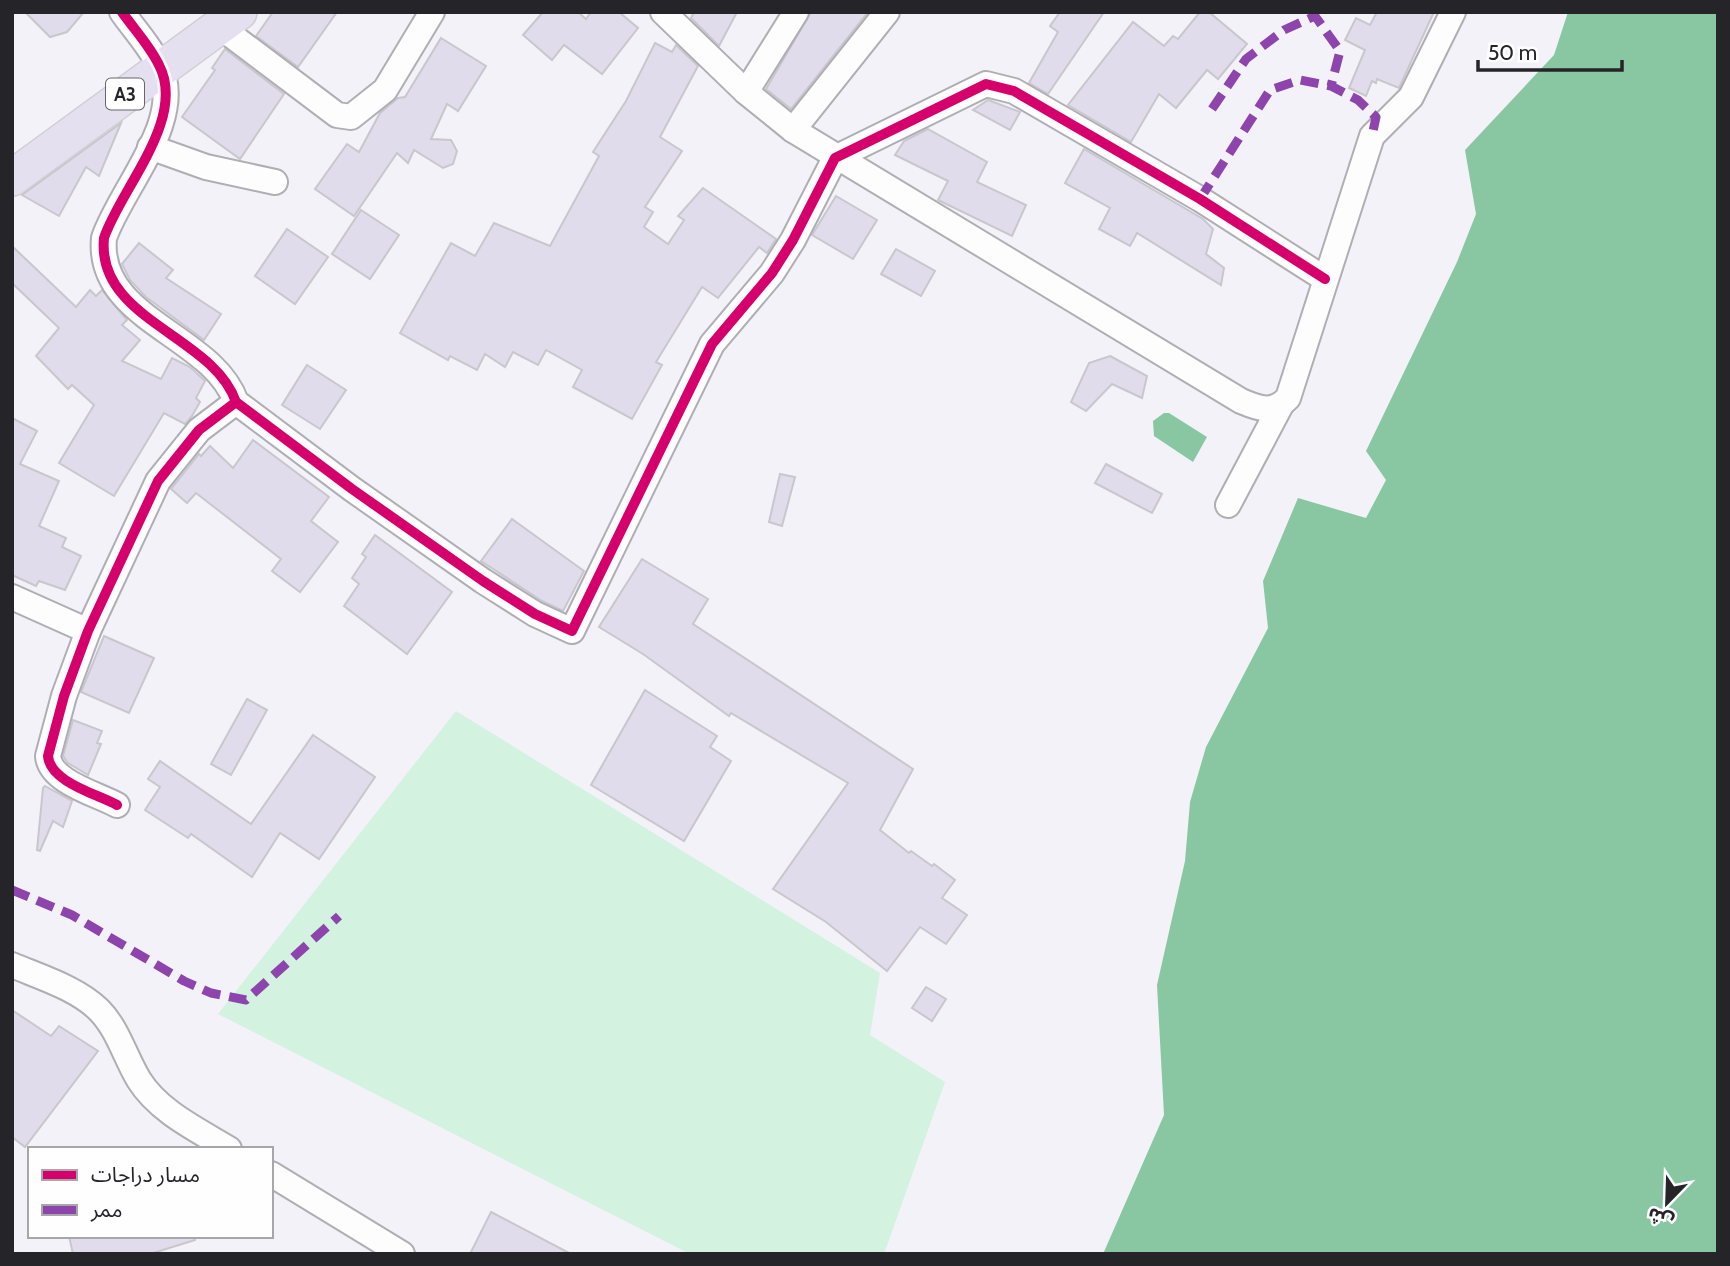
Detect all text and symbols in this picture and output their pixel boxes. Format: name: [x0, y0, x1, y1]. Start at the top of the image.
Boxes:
scale bar: [1478, 28, 1622, 72]
text: 50 m: [1488, 40, 1537, 65]
road number: A3: [106, 78, 144, 110]
legend: [28, 1147, 273, 1238]
text: مسار دراجات: [91, 1162, 200, 1187]
north arrow: [1632, 1168, 1702, 1238]
text: ممر: [90, 1197, 122, 1222]
text: ش: [1644, 1203, 1677, 1234]

